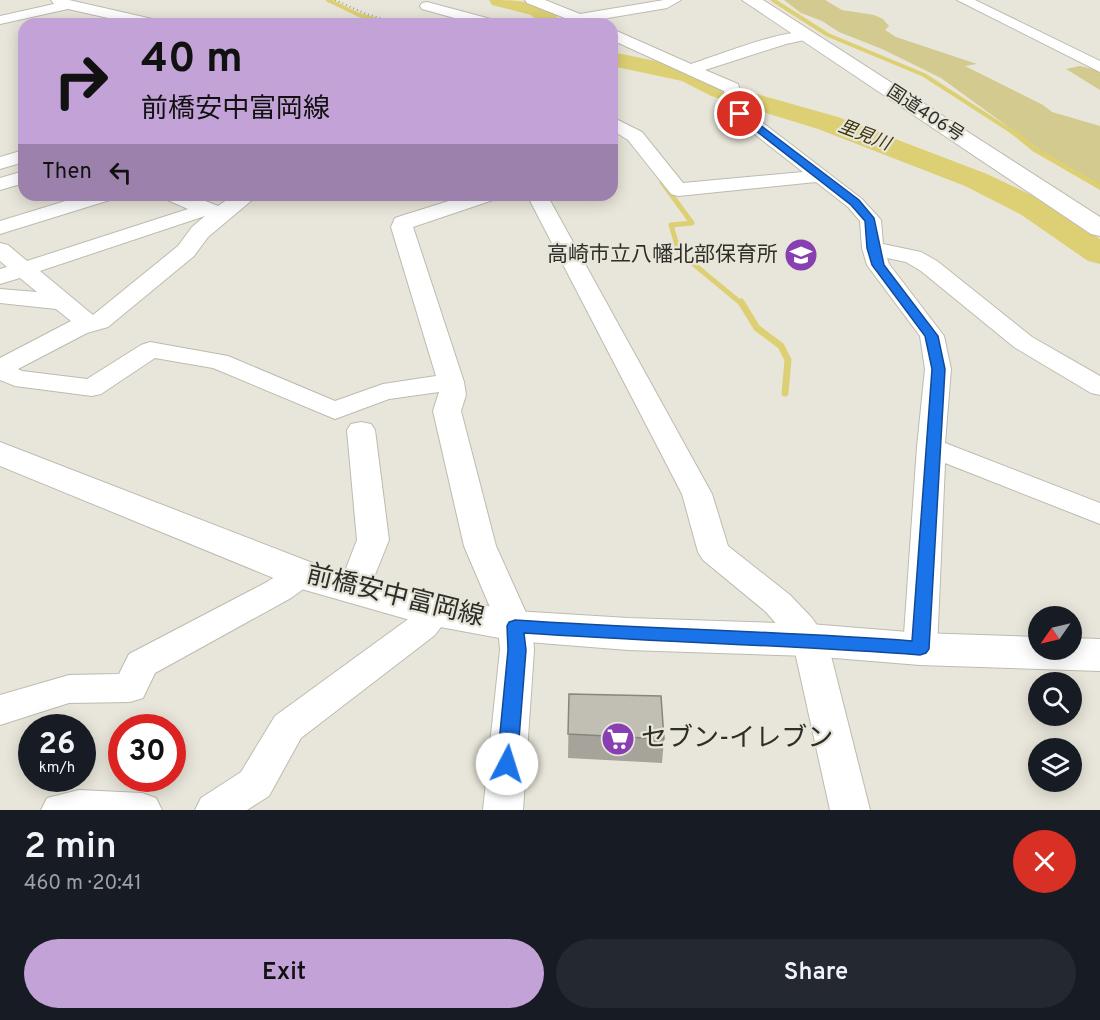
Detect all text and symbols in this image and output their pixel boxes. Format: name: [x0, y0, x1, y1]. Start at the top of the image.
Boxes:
text: 40 m: [141, 34, 243, 87]
icon: right: [42, 42, 120, 120]
street label: 国道406号: [882, 81, 968, 147]
pin: [714, 88, 765, 139]
text: 前橋安中富岡線: [141, 93, 330, 127]
icon: arrive: [723, 97, 756, 130]
water label: 里見川: [835, 116, 895, 157]
icon: left: [104, 156, 137, 189]
text: Then: [42, 159, 92, 186]
school or university icon: 高崎市立八幡北部保育所: [783, 237, 819, 273]
place label: 高崎市立八幡北部保育所: [547, 242, 778, 269]
street label: 前橋安中富岡線: [303, 559, 487, 635]
north arrow: [1028, 606, 1082, 660]
map controls: [1028, 606, 1082, 792]
button: search: [1028, 672, 1082, 726]
speed limit sign: 30: [108, 714, 186, 792]
supermarket icon: セブン-イレブン: [600, 721, 636, 757]
place label: セブン-イレブン: [641, 723, 833, 756]
text: 26: [39, 727, 75, 764]
position arrow: [475, 732, 539, 796]
button: layers: [1028, 738, 1082, 792]
text: km/h: [39, 759, 75, 778]
text: 2 min: [24, 825, 117, 871]
button: close: [1013, 830, 1076, 893]
text: 460 m · 20:41: [24, 871, 142, 897]
button: Exit: [24, 939, 544, 1008]
button: Share: [556, 939, 1076, 1008]

